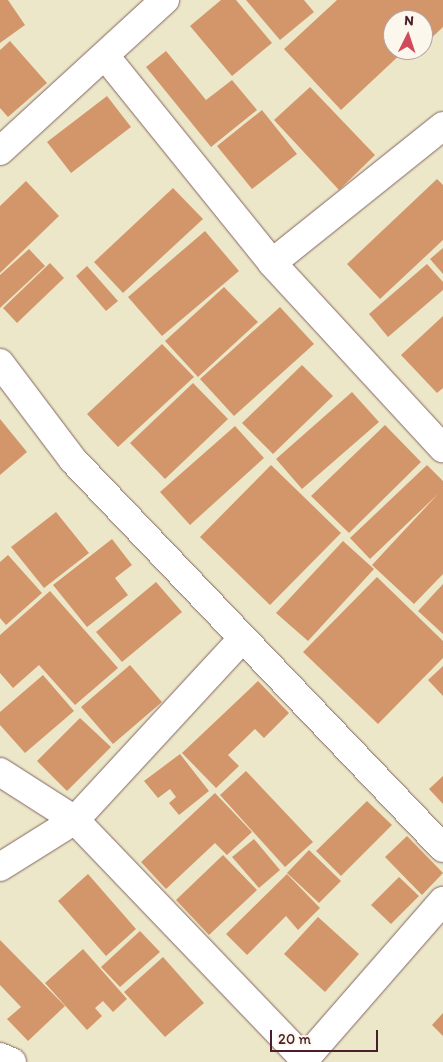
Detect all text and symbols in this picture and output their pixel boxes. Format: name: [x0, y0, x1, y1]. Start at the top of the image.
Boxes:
north arrow: [383, 10, 433, 60]
text: N: [404, 12, 414, 29]
scale bar: [273, 1020, 380, 1052]
text: 20 m: [278, 1030, 311, 1048]

